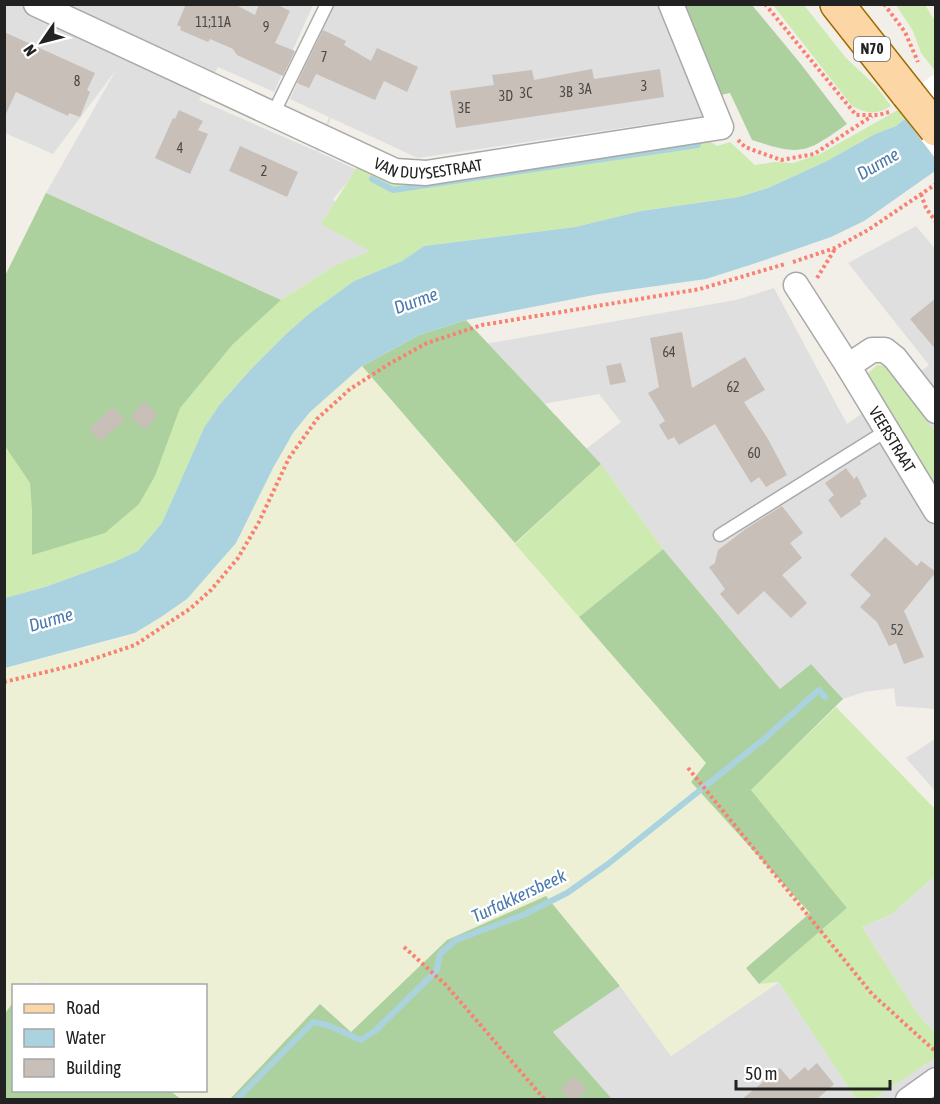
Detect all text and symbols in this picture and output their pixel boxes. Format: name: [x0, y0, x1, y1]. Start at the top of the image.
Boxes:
north arrow: [12, 12, 72, 72]
house number: 11;11A: [195, 14, 231, 30]
house number: 9: [263, 19, 269, 35]
road number: N70: [854, 37, 890, 61]
text: N: [20, 42, 40, 60]
house number: 7: [321, 49, 327, 65]
house number: 8: [74, 73, 81, 89]
house number: 3: [641, 78, 647, 94]
house number: 3A: [578, 81, 592, 97]
house number: 3B: [559, 84, 573, 100]
house number: 3C: [520, 85, 533, 101]
house number: 3D: [499, 88, 513, 104]
house number: 3E: [458, 100, 470, 116]
house number: 4: [177, 140, 184, 156]
water label: Durme: [853, 143, 903, 184]
street label: VAN DUYSESTRAAT: [371, 154, 484, 182]
house number: 2: [261, 163, 267, 179]
water label: Durme: [391, 283, 441, 318]
house number: 64: [662, 344, 676, 360]
house number: 62: [726, 379, 740, 395]
street label: VEERSTRAAT: [866, 403, 919, 475]
house number: 60: [747, 445, 761, 461]
water label: Durme: [26, 603, 75, 636]
house number: 52: [890, 622, 904, 638]
water label: Turfakkersbeek: [468, 864, 570, 927]
legend: [12, 984, 207, 1092]
text: Road: [66, 997, 100, 1018]
text: Water: [66, 1027, 106, 1048]
scale bar: [736, 1053, 890, 1091]
text: Building: [66, 1057, 121, 1078]
text: 50 m: [745, 1063, 777, 1084]

